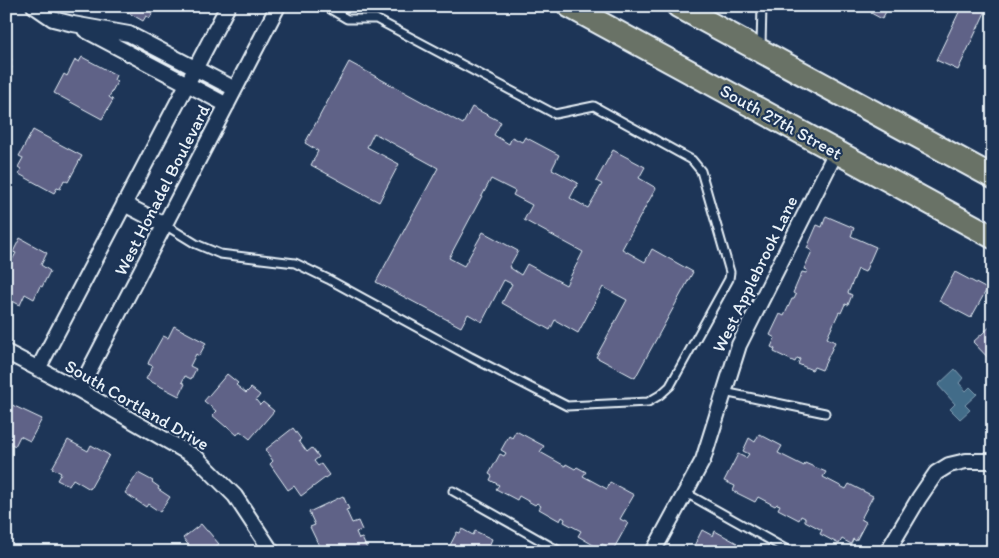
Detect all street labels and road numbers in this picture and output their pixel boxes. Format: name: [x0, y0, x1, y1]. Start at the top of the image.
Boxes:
street label: South 27th Street: [716, 79, 846, 165]
street label: West Honadel Boulevard: [109, 101, 215, 279]
street label: West Applebrook Lane: [707, 192, 803, 356]
street label: South Cortland Drive: [61, 355, 213, 455]

